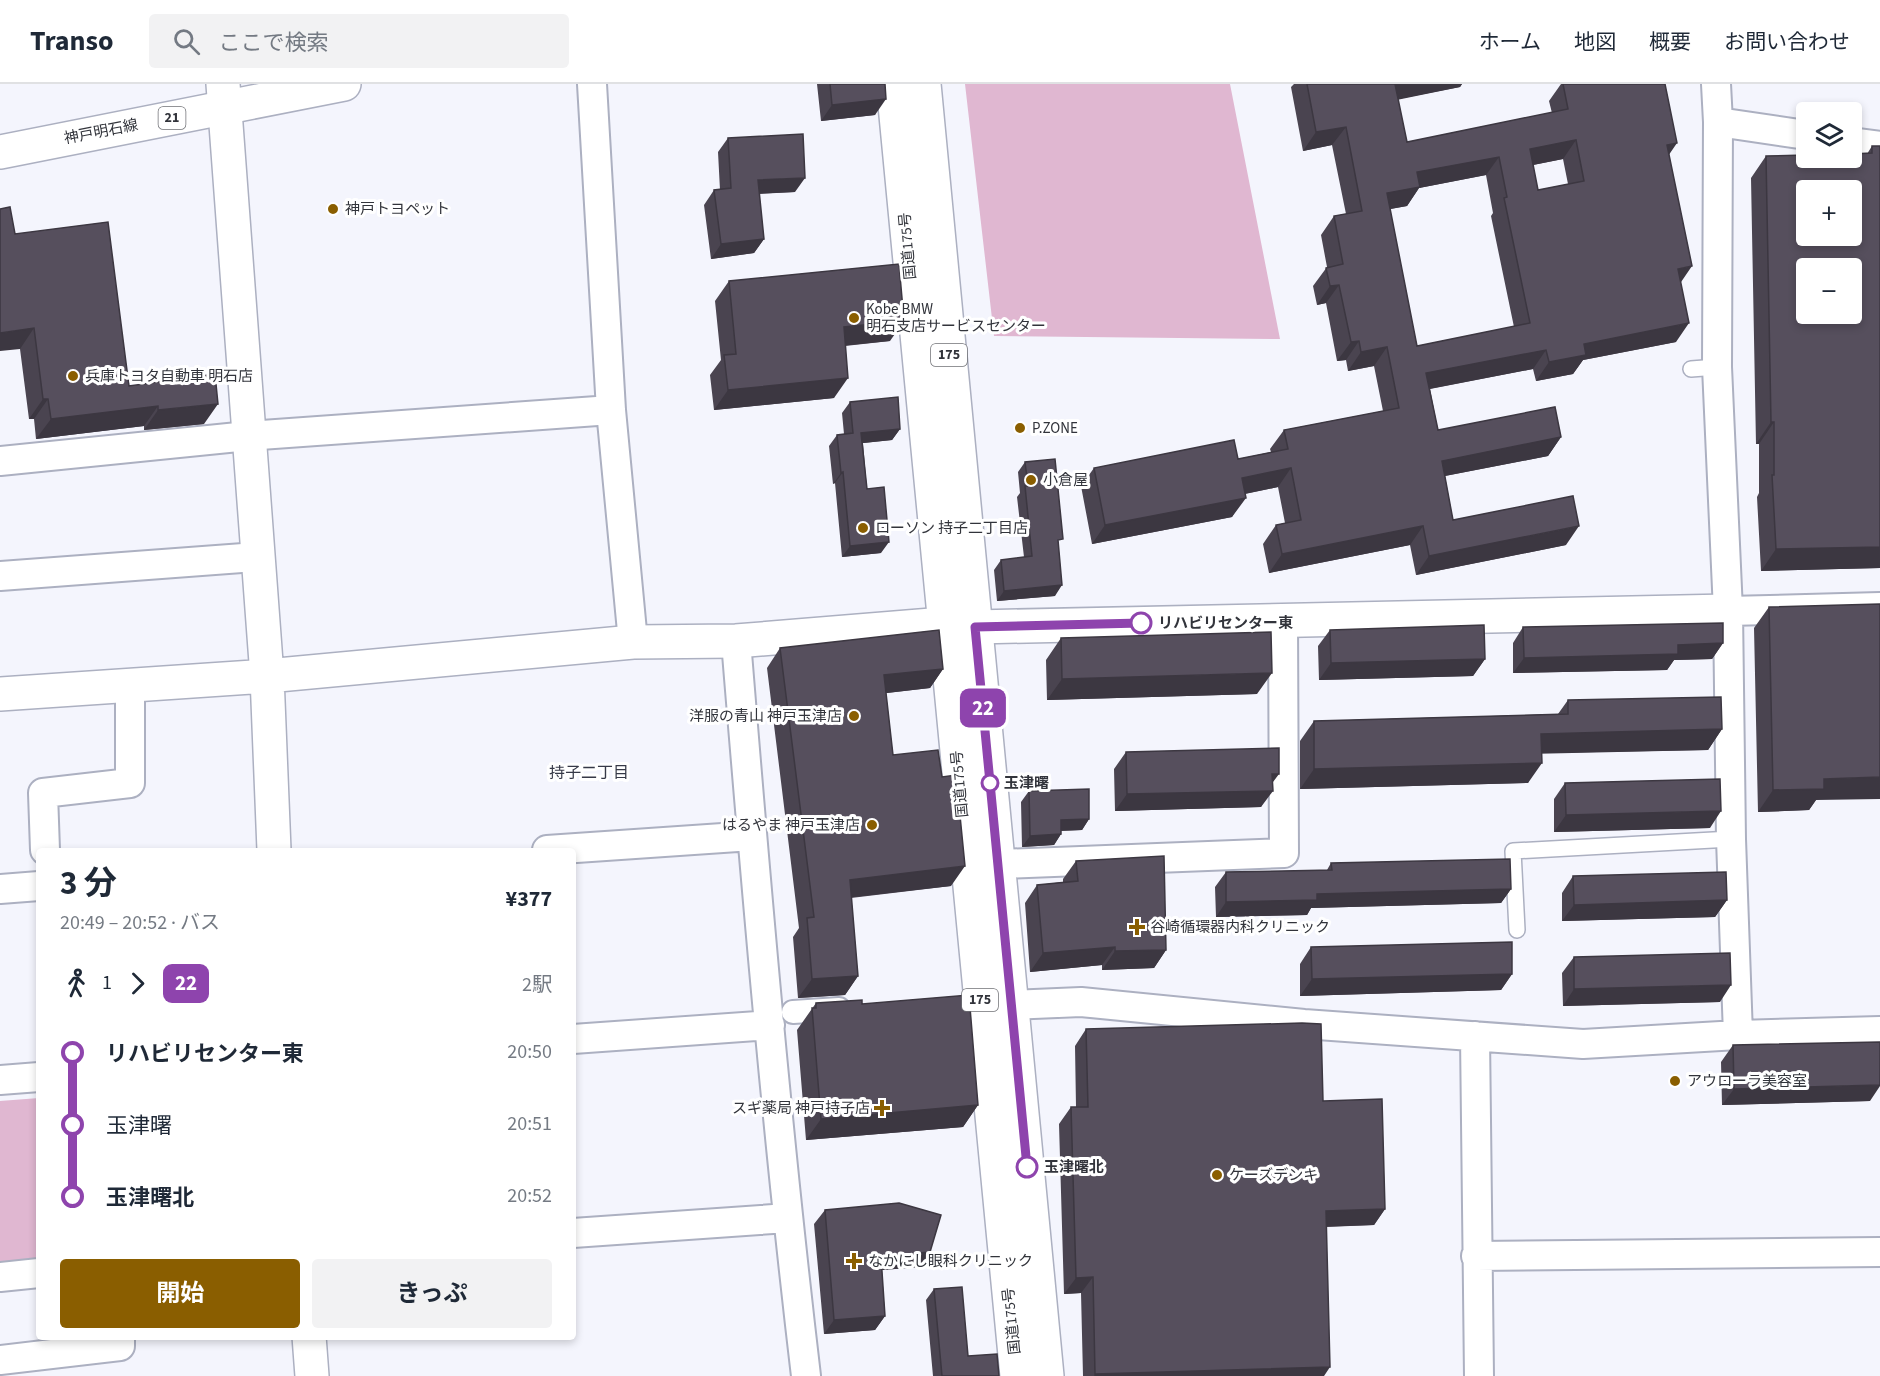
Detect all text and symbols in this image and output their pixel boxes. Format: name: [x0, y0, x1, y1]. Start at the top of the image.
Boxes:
search box: [149, 14, 569, 68]
text: Transo: [30, 21, 113, 61]
icon: search: [170, 25, 203, 58]
text: ここで検索: [218, 27, 328, 59]
text: ホーム: [1479, 27, 1541, 57]
text: 地図: [1574, 27, 1616, 57]
text: 概要: [1649, 27, 1691, 57]
text: お問い合わせ: [1724, 27, 1850, 57]
map controls: [1796, 102, 1862, 324]
button: layers: [1796, 102, 1862, 168]
road number: 21: [158, 107, 186, 129]
street label: 神戸明石線: [62, 115, 140, 149]
button: +: [1796, 180, 1862, 246]
place label: 神戸トヨペット: [345, 199, 450, 220]
marker: 神戸トヨペット: [326, 202, 340, 216]
street label: 国道175号: [895, 212, 921, 280]
button: −: [1796, 258, 1862, 324]
place label: Kobe BMW 明石支店サービスセンター: [866, 299, 1046, 337]
marker: Kobe BMW 明石支店サービスセンター: [847, 311, 861, 325]
road number: 175: [931, 344, 967, 366]
place label: 兵庫トヨタ自動車 明石店: [85, 366, 253, 387]
marker: 兵庫トヨタ自動車 明石店: [66, 369, 80, 383]
place label: P.ZONE: [1032, 418, 1078, 439]
marker: P.ZONE: [1013, 421, 1027, 435]
place label: 小倉屋: [1043, 470, 1088, 491]
marker: 小倉屋: [1024, 473, 1038, 487]
place label: ローソン 持子二丁目店: [875, 518, 1028, 539]
marker: ローソン 持子二丁目店: [856, 521, 870, 535]
marker: リハビリセンター東: [1130, 612, 1152, 634]
place label: リハビリセンター東: [1158, 613, 1293, 634]
line badge: 22: [956, 688, 1010, 728]
text: 22: [972, 693, 994, 723]
place label: 洋服の青山 神戸玉津店: [689, 706, 842, 727]
marker: 洋服の青山 神戸玉津店: [847, 709, 861, 723]
street label: 国道175号: [947, 750, 973, 818]
district label: 持子二丁目: [549, 762, 629, 784]
place label: 玉津曙: [1004, 773, 1049, 794]
marker: 玉津曙: [981, 774, 999, 792]
place label: はるやま 神戸玉津店: [722, 815, 860, 836]
marker: はるやま 神戸玉津店: [865, 818, 879, 832]
text: 3 分: [60, 860, 117, 907]
text: ¥377: [506, 883, 552, 915]
text: 20:49 – 20:52 · バス: [60, 909, 220, 937]
place label: 谷崎循環器内科クリニック: [1150, 917, 1330, 938]
marker: 谷崎循環器内科クリニック: [1128, 918, 1146, 936]
icon: walk: [60, 967, 93, 1000]
icon: forward: [121, 967, 154, 1000]
text: 22: [175, 968, 197, 998]
text: 1: [102, 969, 112, 997]
text: 2駅: [522, 971, 552, 999]
road number: 175: [962, 989, 998, 1011]
text: リハビリセンター東: [106, 1038, 304, 1070]
text: 20:50: [507, 1038, 552, 1066]
place label: アウローラ美容室: [1687, 1071, 1807, 1092]
marker: アウローラ美容室: [1668, 1074, 1682, 1088]
place label: スギ薬局 神戸持子店: [732, 1098, 870, 1119]
marker: スギ薬局 神戸持子店: [875, 1101, 889, 1115]
text: 玉津曙: [106, 1110, 172, 1142]
text: 20:51: [507, 1110, 552, 1138]
marker: 玉津曙北: [1016, 1156, 1038, 1178]
place label: 玉津曙北: [1044, 1157, 1104, 1178]
place label: ケーズデンキ: [1229, 1165, 1318, 1186]
marker: ケーズデンキ: [1210, 1168, 1224, 1182]
text: 玉津曙北: [106, 1182, 194, 1214]
text: 20:52: [507, 1182, 552, 1210]
place label: なかにし眼科クリニック: [868, 1251, 1033, 1272]
marker: なかにし眼科クリニック: [845, 1252, 863, 1270]
button: 開始: [60, 1259, 300, 1328]
button: きっぷ: [312, 1259, 552, 1328]
street label: 国道175号: [998, 1286, 1026, 1356]

